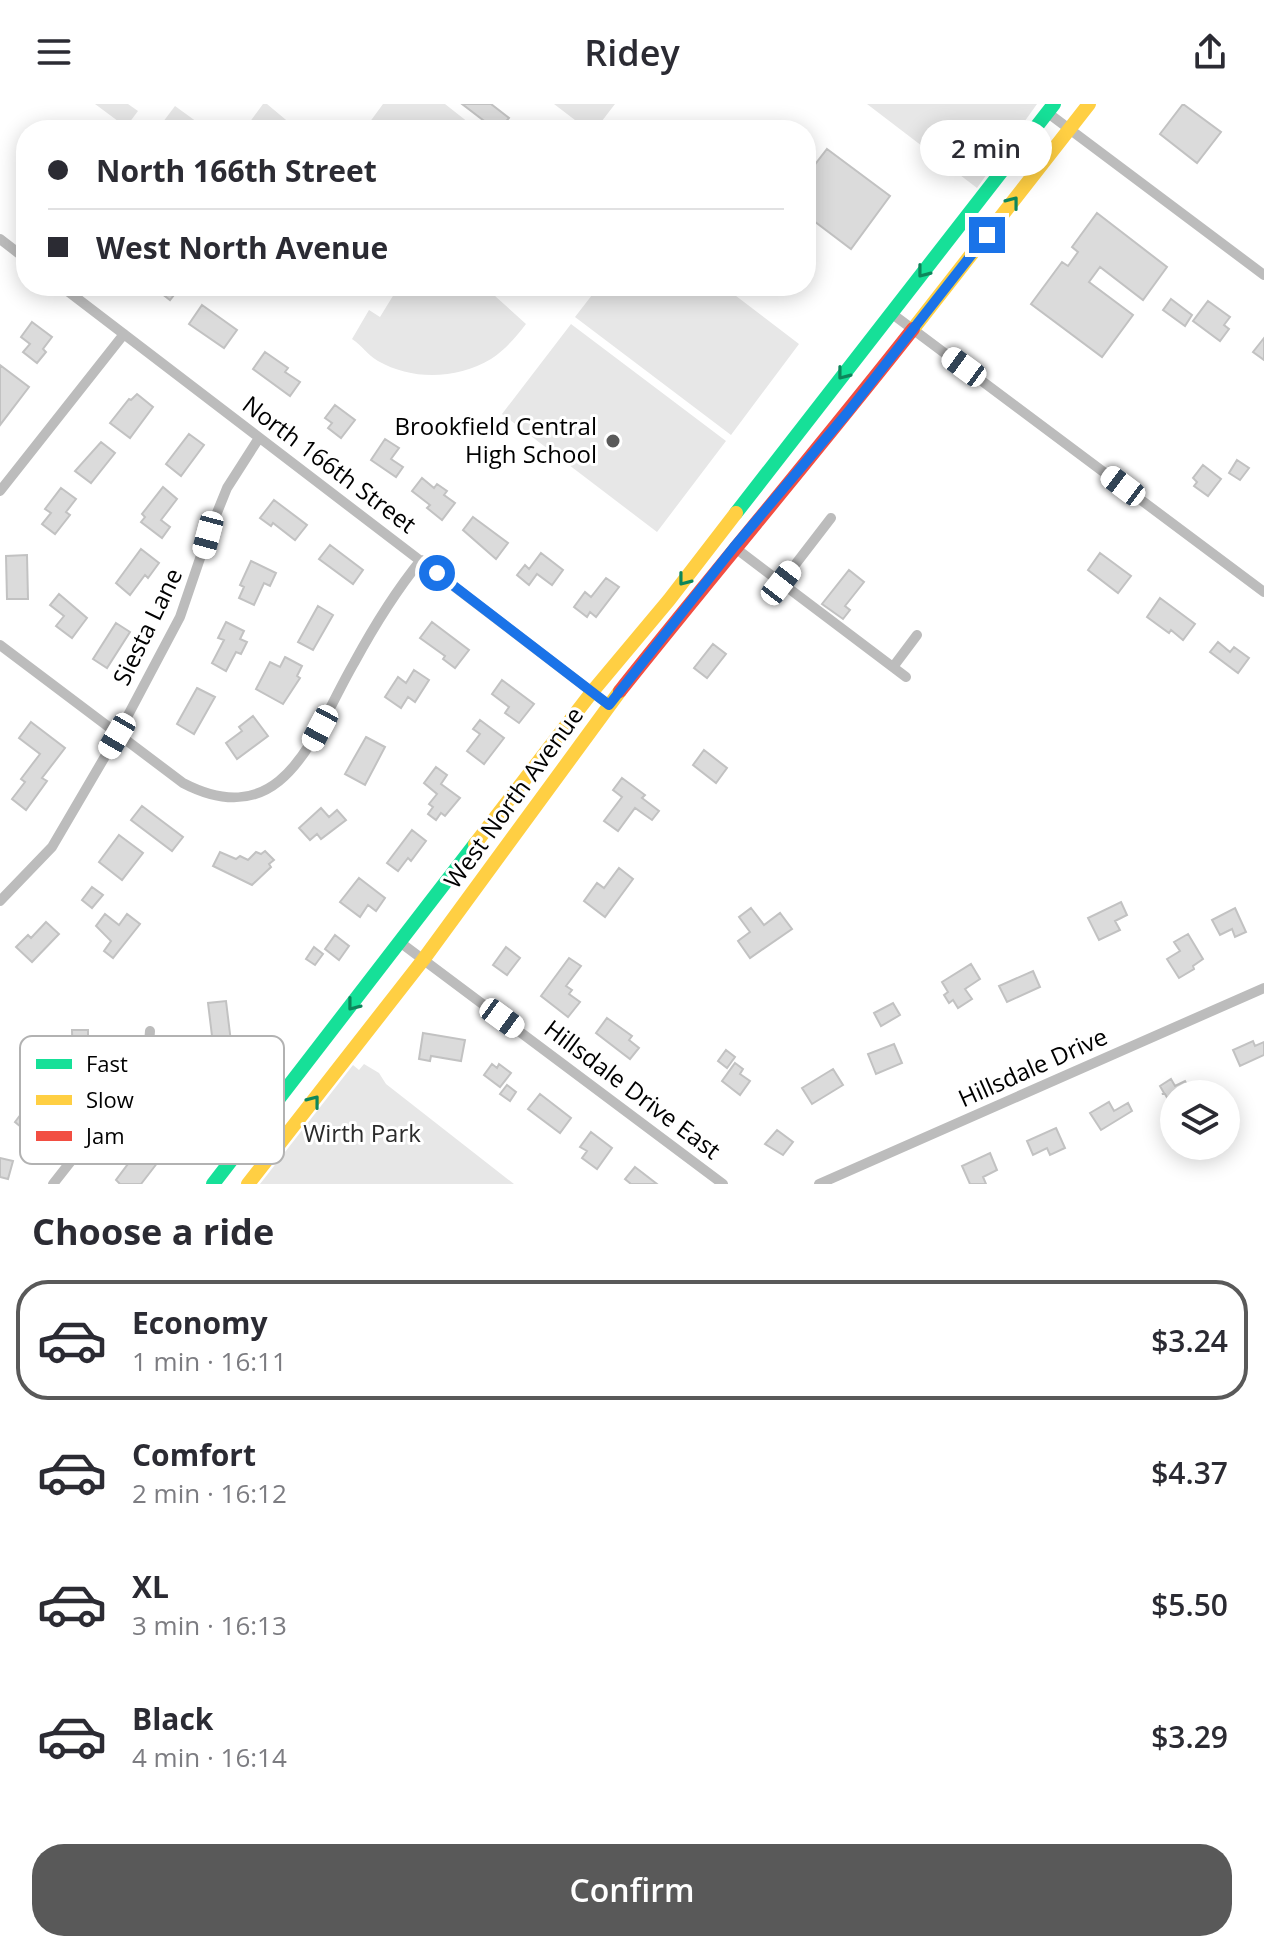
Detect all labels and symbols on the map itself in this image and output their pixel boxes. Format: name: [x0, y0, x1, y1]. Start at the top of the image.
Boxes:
callout: 2 min: [921, 119, 1053, 175]
one-way arrow: [1003, 196, 1017, 211]
route end: [969, 217, 1005, 253]
one-way arrow: [919, 263, 933, 278]
car: [938, 343, 990, 391]
one-way arrow: [838, 366, 852, 380]
street label: North 166th Street: [236, 388, 424, 540]
place label: Brookfield Central High School: [395, 409, 597, 470]
marker: Brookfield Central High School: [604, 432, 622, 450]
car: [1097, 462, 1149, 510]
car: [190, 509, 226, 561]
route start: [419, 555, 455, 591]
car: [757, 557, 805, 609]
street label: Siesta Lane: [104, 562, 189, 690]
one-way arrow: [679, 571, 693, 586]
street label: West North Avenue: [436, 700, 590, 895]
car: [298, 701, 342, 755]
car: [95, 709, 139, 763]
car: [476, 994, 528, 1042]
one-way arrow: [348, 996, 363, 1010]
street label: Hillsdale Drive East: [538, 1012, 728, 1166]
street label: Hillsdale Drive: [953, 1019, 1112, 1114]
legend: [20, 1036, 284, 1164]
text: Fast: [86, 1048, 128, 1078]
text: Slow: [86, 1084, 134, 1114]
one-way arrow: [304, 1095, 318, 1110]
park label: Wirth Park: [303, 1116, 421, 1149]
text: Jam: [84, 1120, 125, 1150]

